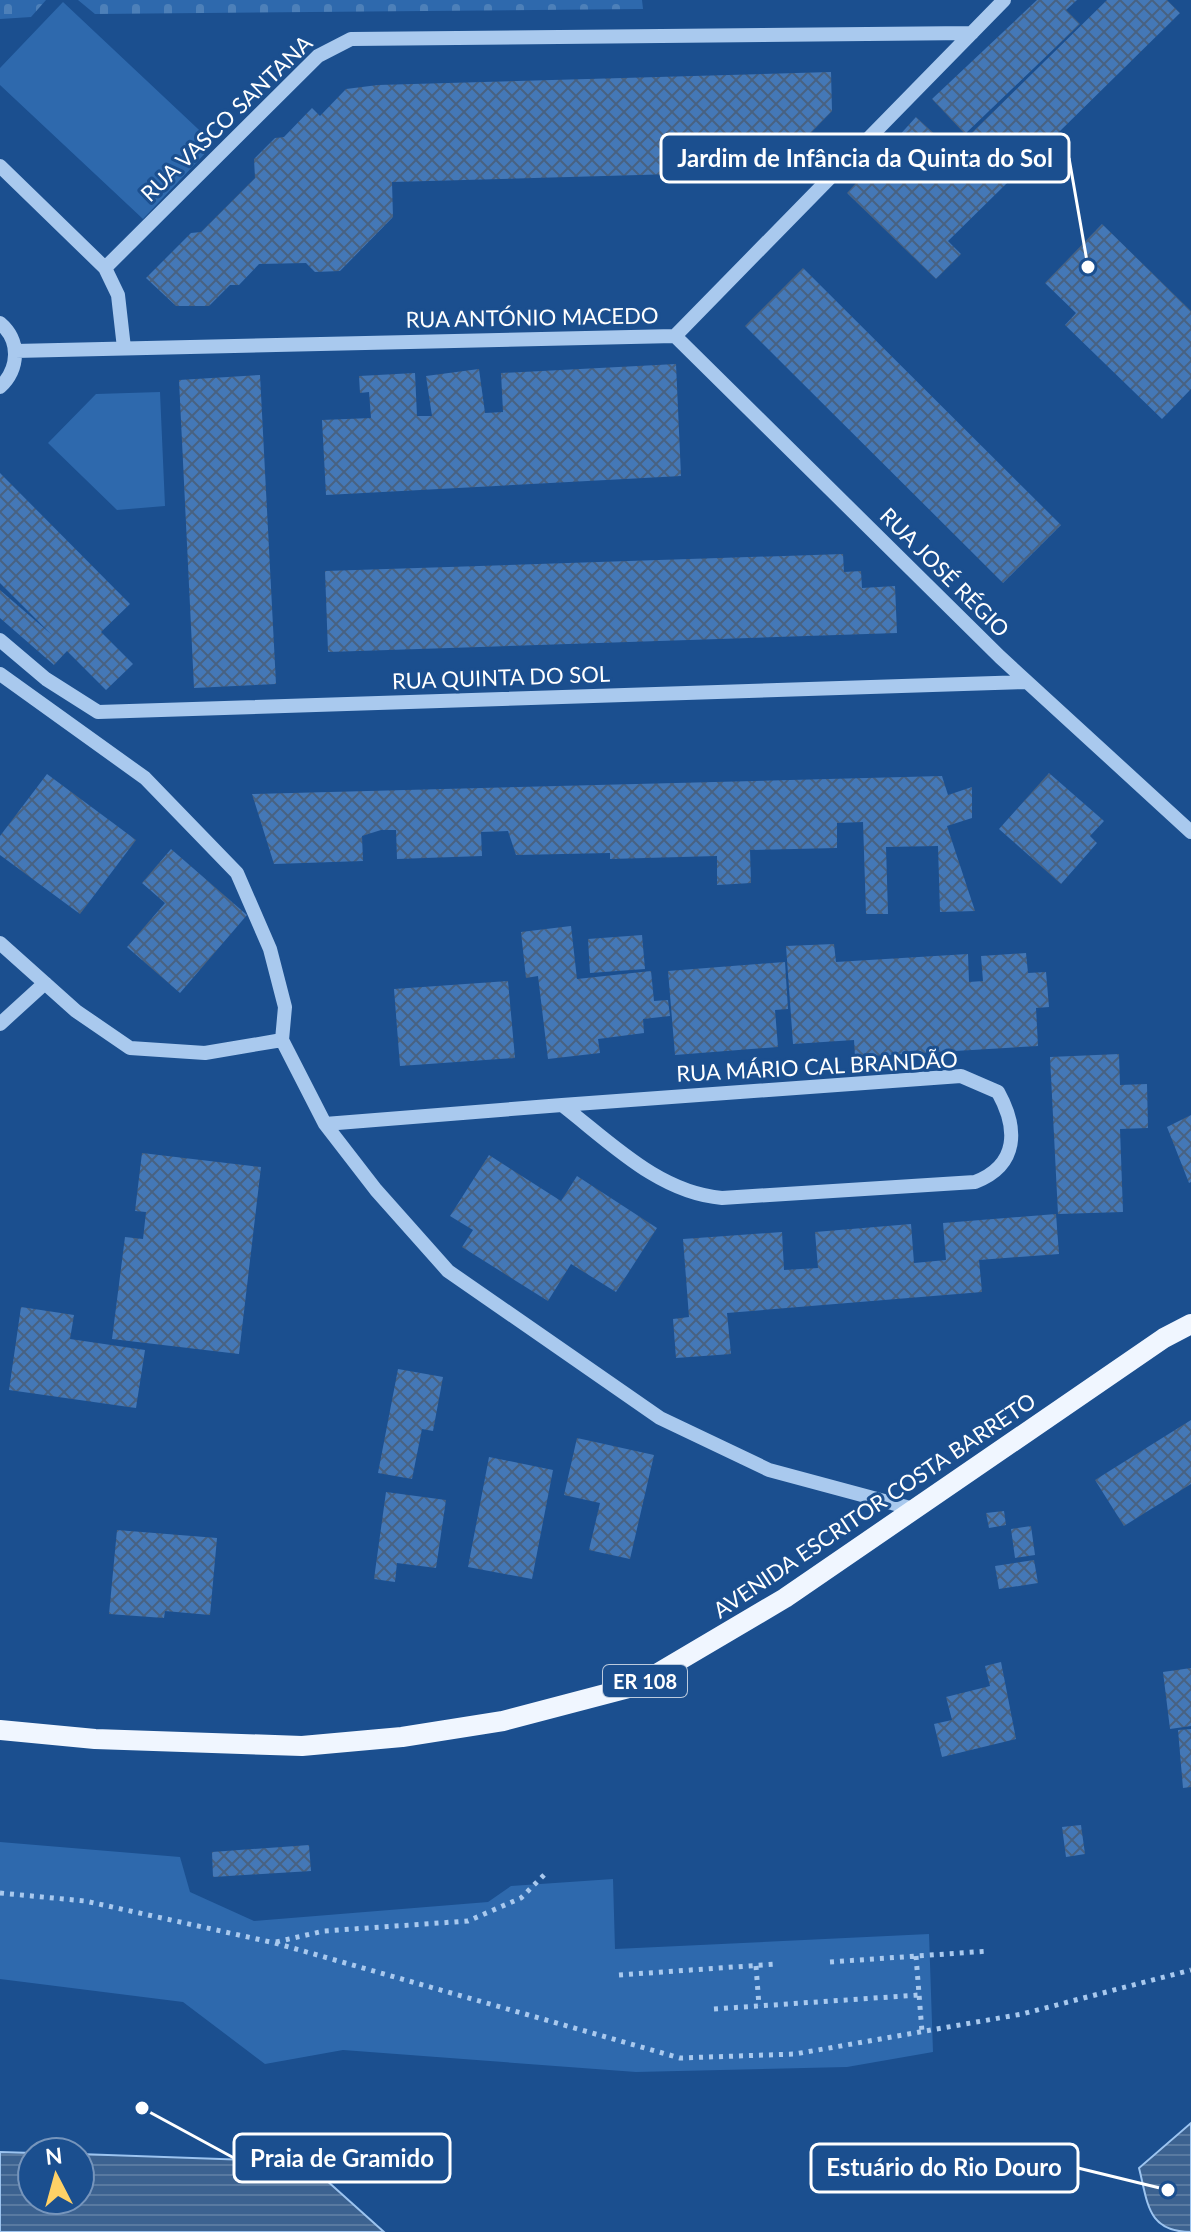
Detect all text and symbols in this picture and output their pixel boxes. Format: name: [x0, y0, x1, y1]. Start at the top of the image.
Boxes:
street label: RUA VASCO SANTANA: [135, 29, 317, 207]
callout: Jardim de Infância da Quinta do Sol: [661, 134, 1069, 182]
text: Jardim de Infância da Quinta do Sol: [677, 143, 1053, 172]
street label: RUA ANTÓNIO MACEDO: [405, 301, 659, 333]
street label: RUA JOSÉ RÉGIO: [875, 502, 1015, 642]
street label: RUA QUINTA DO SOL: [392, 660, 610, 694]
street label: RUA MÁRIO CAL BRANDÃO: [676, 1045, 958, 1087]
street label: AVENIDA ESCRITOR COSTA BARRETO: [708, 1387, 1040, 1623]
road number: ER 108: [603, 1665, 687, 1697]
callout: Praia de Gramido: [234, 2134, 450, 2182]
north arrow: [16, 2136, 96, 2216]
text: N: [44, 2141, 64, 2170]
text: Praia de Gramido: [250, 2143, 434, 2172]
callout: Estuário do Rio Douro: [811, 2144, 1078, 2192]
text: Estuário do Rio Douro: [826, 2152, 1062, 2181]

